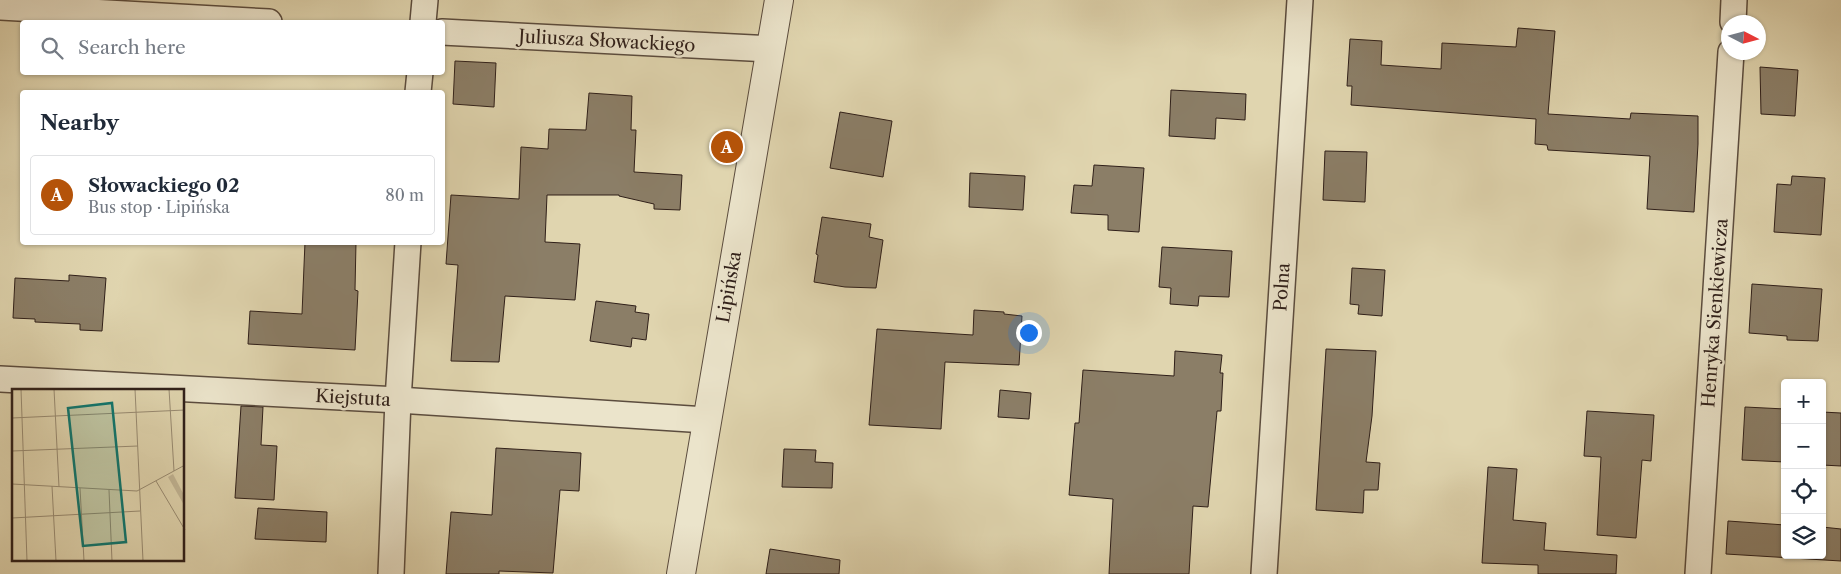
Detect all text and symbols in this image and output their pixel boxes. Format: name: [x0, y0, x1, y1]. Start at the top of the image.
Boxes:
north arrow: [1721, 15, 1766, 60]
search box: [20, 20, 445, 75]
street label: Juliusza Słowackiego: [515, 25, 696, 57]
icon: search: [38, 34, 66, 62]
text: Search here: [78, 36, 186, 59]
text: Nearby: [40, 110, 119, 135]
pin: A: [711, 128, 743, 166]
text: Słowackiego 02: [88, 174, 239, 197]
text: A: [51, 185, 63, 205]
text: 80 m: [385, 185, 424, 205]
text: Bus stop · Lipińska: [88, 197, 230, 217]
street label: Henryka Sienkiewicza: [1697, 217, 1733, 408]
street label: Lipińska: [712, 249, 746, 325]
street label: Polna: [1269, 262, 1295, 312]
your location: [1016, 320, 1042, 346]
map controls: [1781, 379, 1826, 559]
button: +: [1781, 379, 1826, 424]
street label: Kiejstuta: [315, 385, 392, 411]
inset map: [12, 389, 185, 562]
button: −: [1781, 424, 1826, 469]
button: locate: [1781, 469, 1826, 514]
button: layers: [1781, 514, 1826, 559]

